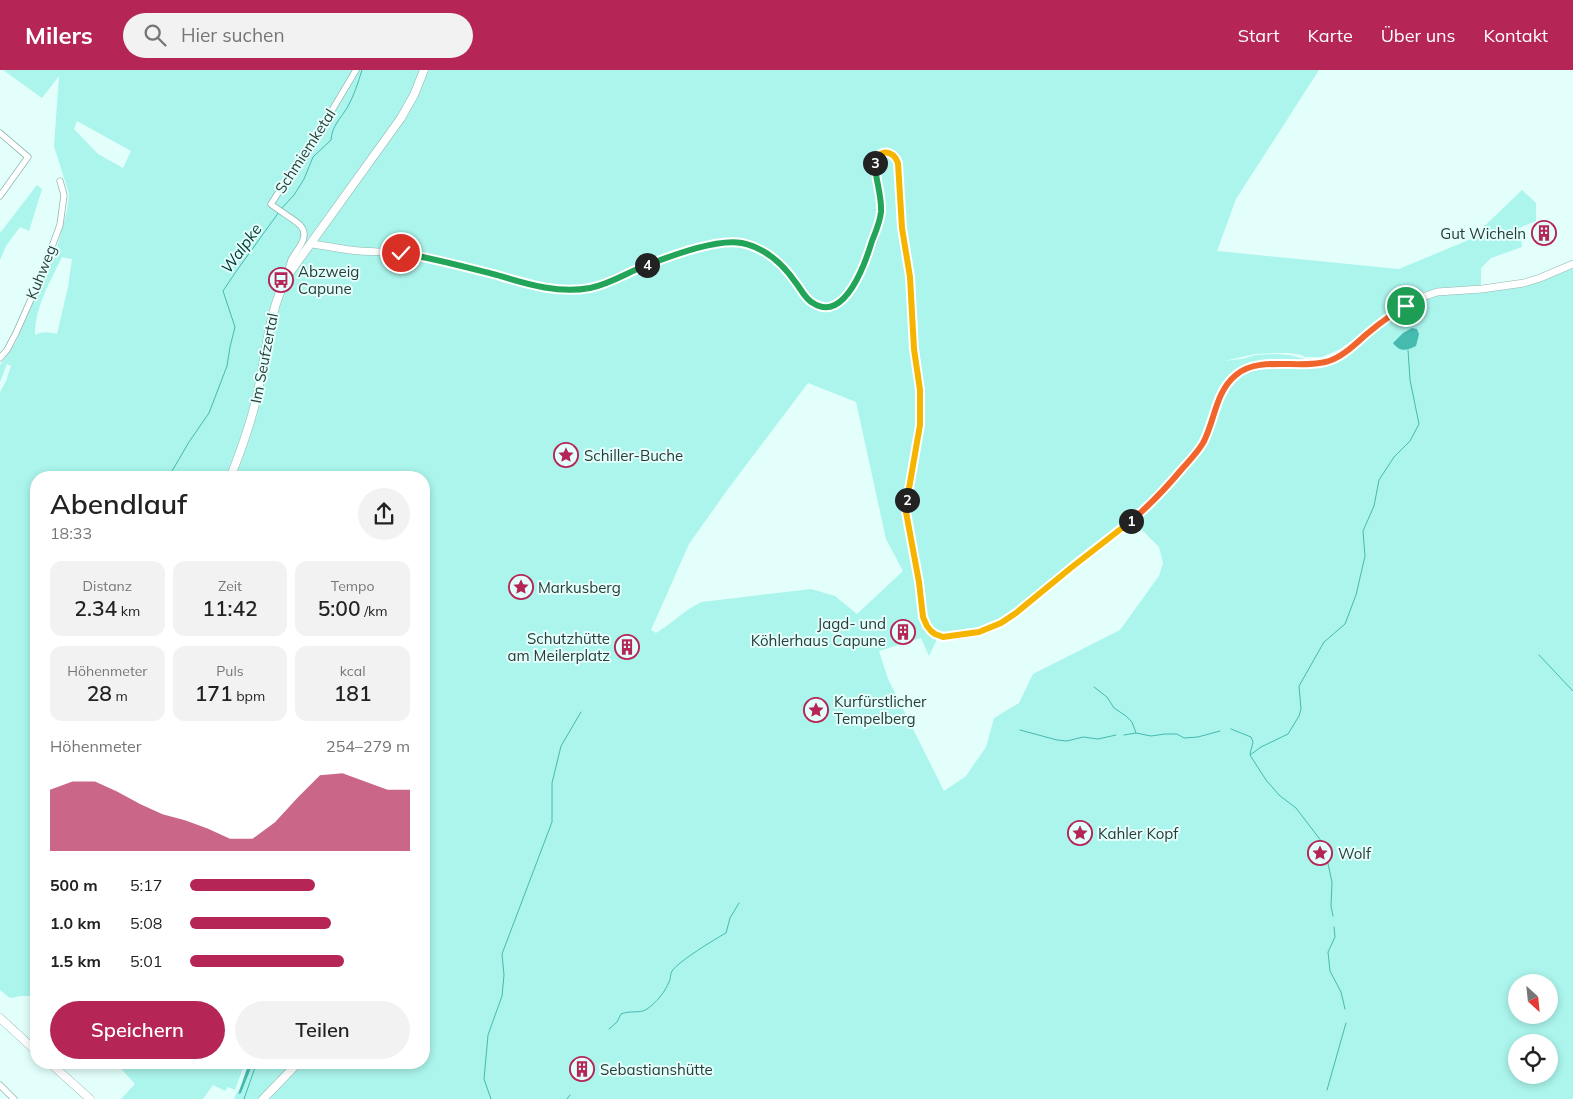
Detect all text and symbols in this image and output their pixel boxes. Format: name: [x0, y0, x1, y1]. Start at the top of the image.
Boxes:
search box: [123, 13, 473, 58]
text: Milers: [25, 20, 93, 50]
icon: search: [141, 21, 169, 49]
text: Hier suchen: [181, 23, 285, 47]
text: Start: [1238, 24, 1279, 47]
text: Karte: [1307, 24, 1353, 47]
text: Über uns: [1381, 24, 1456, 47]
text: Kontakt: [1484, 24, 1548, 47]
street label: Schmiemketal: [271, 105, 339, 197]
pin: 3: [862, 150, 888, 176]
text: 3: [871, 154, 880, 172]
water label: Walpke: [216, 219, 266, 277]
building icon: Gut Wicheln: [1531, 220, 1557, 246]
place label: Gut Wicheln: [1440, 224, 1526, 243]
pin: [380, 232, 422, 274]
icon: check: [387, 239, 415, 267]
street label: Kuhweg: [22, 242, 60, 302]
pin: 4: [634, 252, 660, 278]
text: 4: [643, 256, 652, 274]
place label: Abzweig Capune: [298, 262, 359, 298]
bus stop icon: Abzweig Capune: [268, 267, 294, 293]
pin: [1385, 285, 1427, 327]
icon: arrive: [1392, 292, 1420, 320]
street label: Im Seufzertal: [246, 311, 282, 405]
place icon: Schiller-Buche: [553, 442, 579, 468]
place label: Schiller-Buche: [584, 446, 683, 465]
text: Abendlauf: [50, 486, 187, 521]
button: share: [358, 488, 410, 540]
pin: 2: [894, 488, 920, 512]
text: 2: [903, 491, 912, 509]
pin: 1: [1118, 508, 1144, 534]
text: 1: [1127, 512, 1136, 530]
text: 18:33: [50, 523, 92, 543]
place icon: Markusberg: [508, 574, 534, 600]
text: Distanz: [83, 577, 132, 595]
text: Zeit: [218, 577, 242, 595]
text: Tempo: [331, 577, 375, 595]
place label: Markusberg: [538, 578, 621, 597]
text: 2.34: [74, 595, 117, 621]
text: 11:42: [202, 595, 258, 621]
text: 5:00: [318, 595, 360, 621]
text: km: [117, 602, 140, 620]
text: /km: [360, 602, 388, 620]
place label: Jagd- und Köhlerhaus Capune: [751, 614, 886, 650]
building icon: Jagd- und Köhlerhaus Capune: [890, 619, 916, 645]
place label: Schutzhütte am Meilerplatz: [508, 629, 610, 665]
building icon: Schutzhütte am Meilerplatz: [614, 634, 640, 660]
text: Höhenmeter: [67, 662, 147, 680]
text: Puls: [216, 662, 244, 680]
text: kcal: [340, 662, 365, 680]
text: 28: [87, 680, 112, 706]
text: 171: [195, 680, 233, 706]
text: 181: [334, 680, 372, 706]
text: m: [112, 687, 128, 705]
text: bpm: [233, 687, 265, 705]
place label: Kurfürstlicher Tempelberg: [834, 692, 927, 728]
place icon: Kurfürstlicher Tempelberg: [803, 697, 829, 723]
text: Höhenmeter: [50, 736, 142, 756]
text: 254–279 m: [326, 736, 410, 756]
place icon: Kahler Kopf: [1067, 820, 1093, 846]
place label: Kahler Kopf: [1098, 824, 1179, 843]
place icon: Wolf: [1307, 840, 1333, 866]
place label: Wolf: [1338, 844, 1372, 863]
text: 500 m: [50, 875, 98, 895]
text: 5:17: [130, 875, 162, 895]
text: 1.0 km: [50, 913, 101, 933]
text: 5:08: [130, 913, 162, 933]
text: 1.5 km: [50, 951, 101, 971]
text: 5:01: [130, 951, 162, 971]
north arrow: [1508, 974, 1558, 1024]
map controls: [1508, 974, 1558, 1084]
button: Speichern: [50, 1001, 225, 1059]
button: Teilen: [235, 1001, 410, 1059]
button: locate: [1508, 1034, 1558, 1084]
building icon: Sebastianshütte: [569, 1056, 595, 1082]
place label: Sebastianshütte: [600, 1060, 713, 1079]

